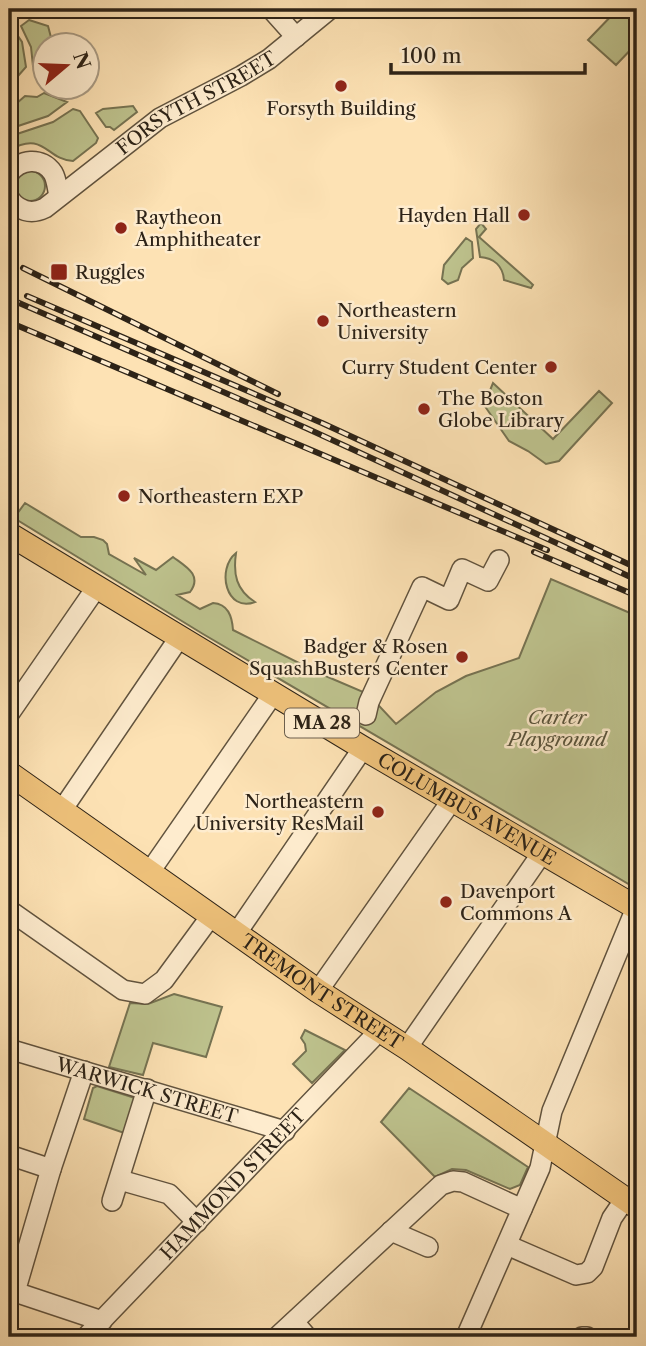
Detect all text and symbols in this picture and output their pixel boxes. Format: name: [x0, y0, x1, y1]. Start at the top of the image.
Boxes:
north arrow: [32, 32, 102, 102]
scale bar: [391, 32, 585, 76]
text: 100 m: [401, 43, 462, 68]
street label: FORSYTH STREET: [112, 46, 281, 159]
text: N: [68, 49, 95, 72]
marker: Forsyth Building: [333, 78, 349, 94]
place label: Forsyth Building: [266, 97, 417, 120]
place label: Hayden Hall: [398, 204, 510, 227]
place label: Raytheon Amphitheater: [134, 206, 261, 251]
marker: Hayden Hall: [516, 207, 532, 223]
marker: Raytheon Amphitheater: [113, 220, 129, 236]
place label: Ruggles: [75, 261, 145, 284]
marker: Ruggles: [49, 262, 69, 282]
place label: Northeastern University: [337, 299, 457, 344]
marker: Northeastern University: [315, 313, 331, 329]
place label: Curry Student Center: [341, 356, 537, 379]
marker: Curry Student Center: [543, 359, 559, 375]
place label: The Boston Globe Library: [438, 387, 564, 432]
marker: The Boston Globe Library: [416, 401, 432, 417]
place label: Northeastern EXP: [138, 485, 303, 508]
marker: Northeastern EXP: [116, 488, 132, 504]
place label: Badger & Rosen SquashBusters Center: [249, 635, 448, 680]
marker: Badger & Rosen SquashBusters Center: [454, 649, 470, 665]
park label: Carter Playground: [506, 706, 608, 751]
road number: MA 28: [285, 708, 359, 738]
street label: COLUMBUS AVENUE: [374, 748, 560, 870]
place label: Northeastern University ResMail: [195, 790, 364, 835]
marker: Northeastern University ResMail: [370, 804, 386, 820]
place label: Davenport Commons A: [460, 880, 573, 925]
marker: Davenport Commons A: [438, 894, 454, 910]
street label: TREMONT STREET: [237, 929, 408, 1054]
street label: WARWICK STREET: [53, 1052, 241, 1128]
street label: HAMMOND STREET: [155, 1103, 311, 1264]

